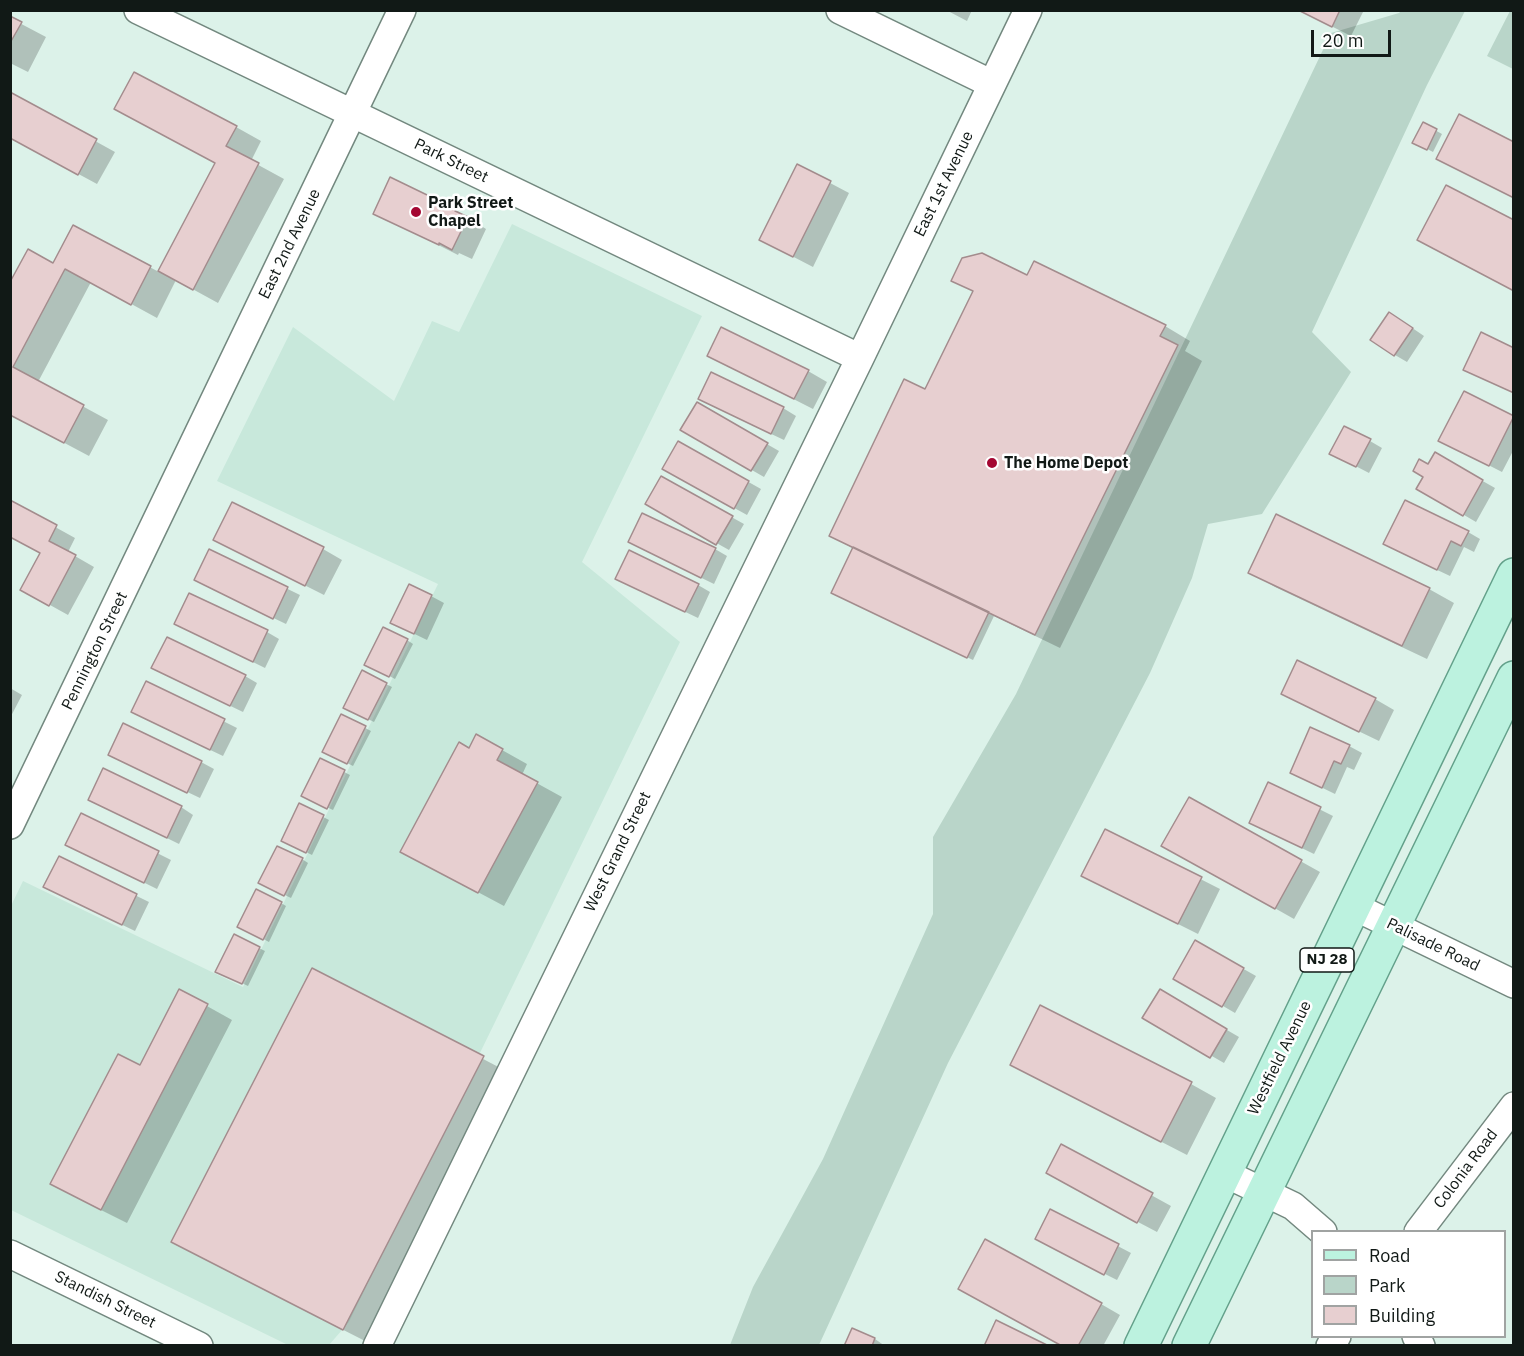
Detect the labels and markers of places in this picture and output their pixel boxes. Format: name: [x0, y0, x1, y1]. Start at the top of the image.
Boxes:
place label: Park Street Chapel: [428, 193, 513, 231]
marker: Park Street Chapel: [409, 205, 423, 219]
place label: The Home Depot: [1004, 453, 1128, 473]
marker: The Home Depot: [985, 456, 999, 470]

